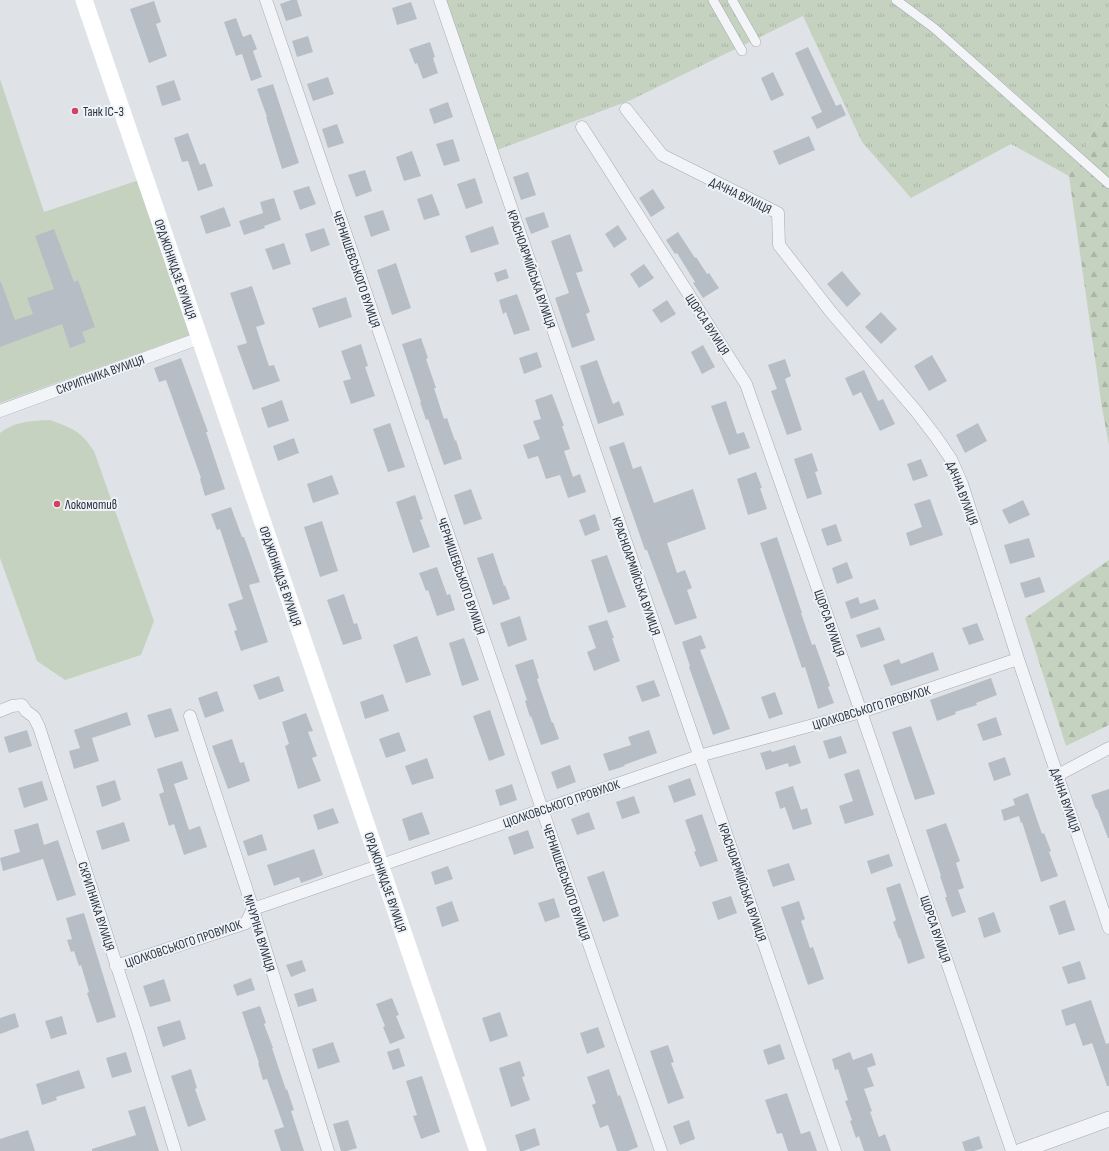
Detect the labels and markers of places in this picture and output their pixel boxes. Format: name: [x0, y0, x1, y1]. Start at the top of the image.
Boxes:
place label: Танк ІС-3: [83, 104, 124, 120]
marker: Танк ІС-3: [70, 106, 80, 116]
place label: Локомотив: [64, 497, 117, 513]
marker: Локомотив: [52, 499, 62, 509]

